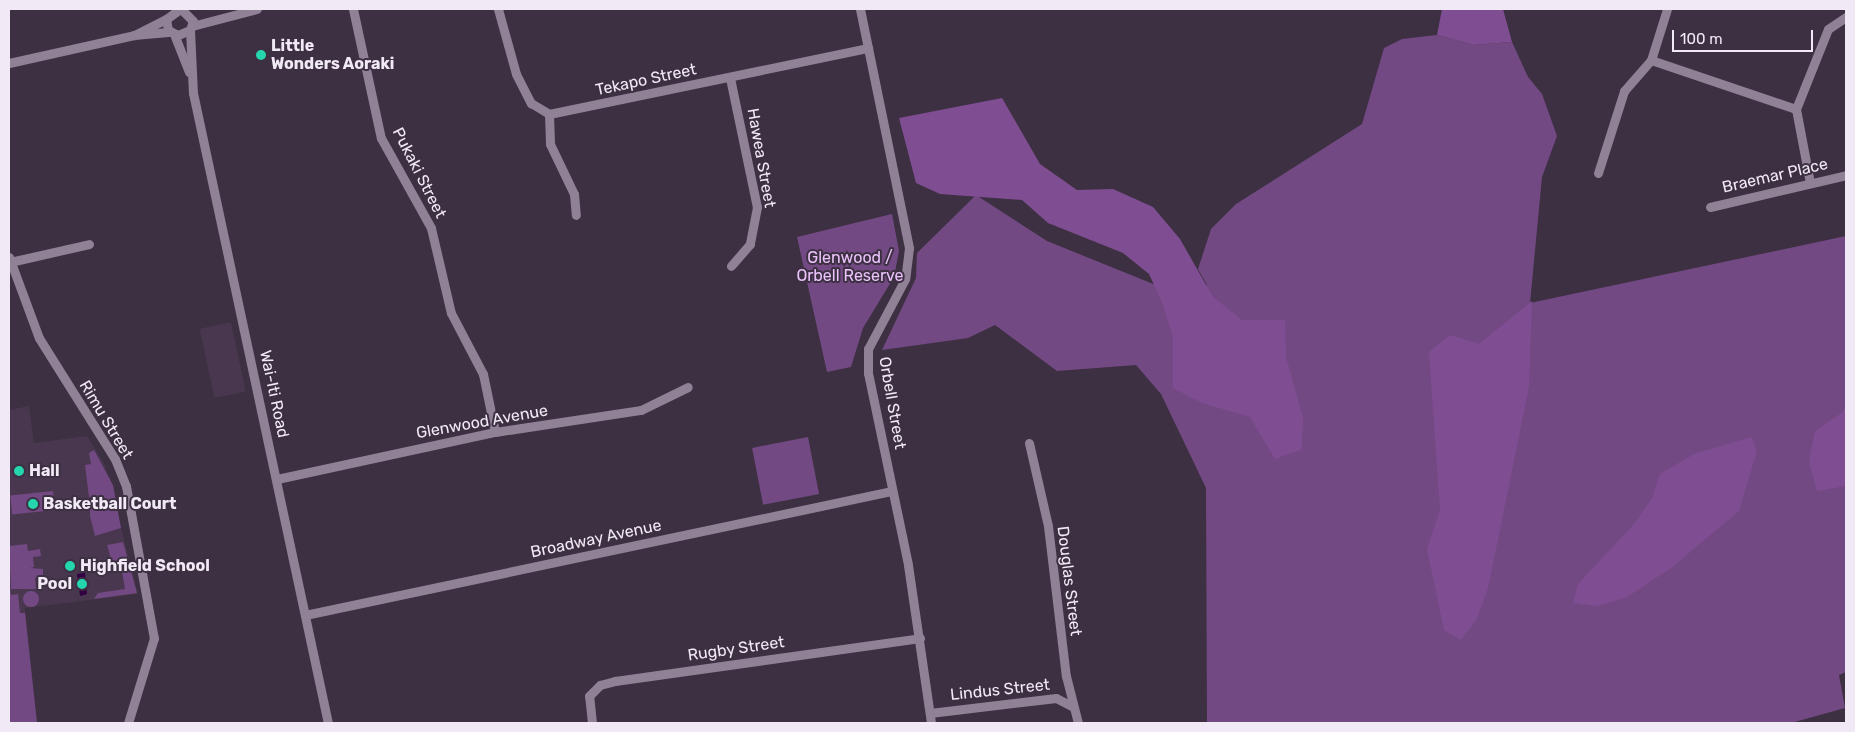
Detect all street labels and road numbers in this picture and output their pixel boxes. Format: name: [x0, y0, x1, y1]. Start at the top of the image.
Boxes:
street label: Tekapo Street: [594, 60, 698, 100]
street label: Hawea Street: [743, 107, 779, 209]
street label: Pukaki Street: [388, 124, 450, 222]
street label: Braemar Place: [1720, 154, 1830, 198]
street label: Wai-Iti Road: [255, 348, 293, 440]
street label: Orbell Street: [874, 355, 910, 451]
street label: Rimu Street: [75, 377, 137, 463]
street label: Glenwood Avenue: [414, 401, 550, 443]
street label: Broadway Avenue: [528, 516, 664, 562]
street label: Douglas Street: [1053, 525, 1085, 637]
street label: Rugby Street: [686, 633, 786, 665]
street label: Lindus Street: [949, 675, 1051, 705]

